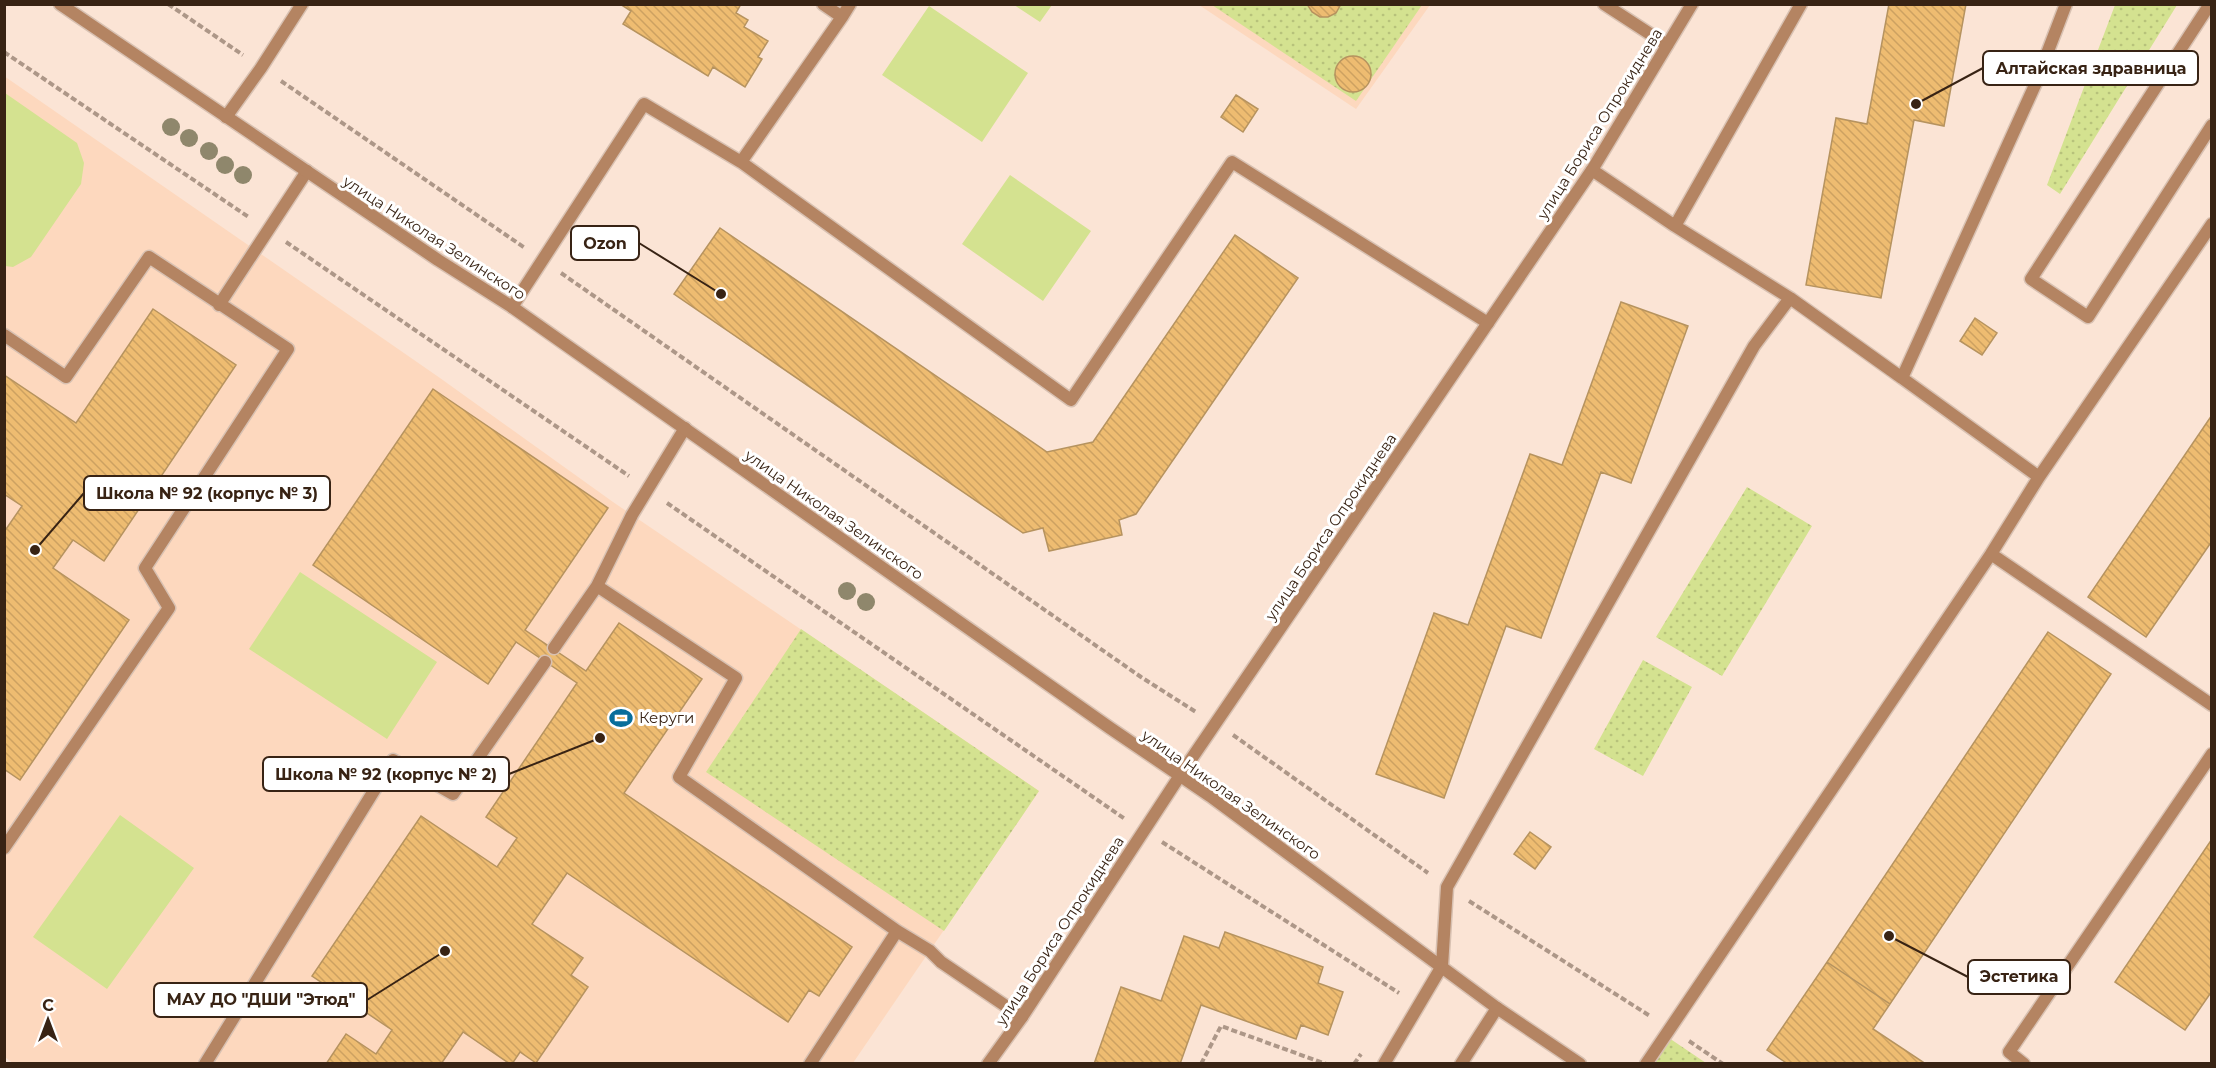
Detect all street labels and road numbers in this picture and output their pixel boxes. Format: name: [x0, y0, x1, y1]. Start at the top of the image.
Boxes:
street label: улица Бориса Опрокиднева: [1532, 25, 1666, 224]
street label: улица Николая Зелинского: [339, 171, 529, 304]
street label: улица Бориса Опрокиднева: [1260, 430, 1400, 625]
street label: улица Николая Зелинского: [740, 445, 927, 584]
street label: улица Николая Зелинского: [1137, 725, 1324, 864]
street label: улица Бориса Опрокиднева: [991, 833, 1128, 1030]

